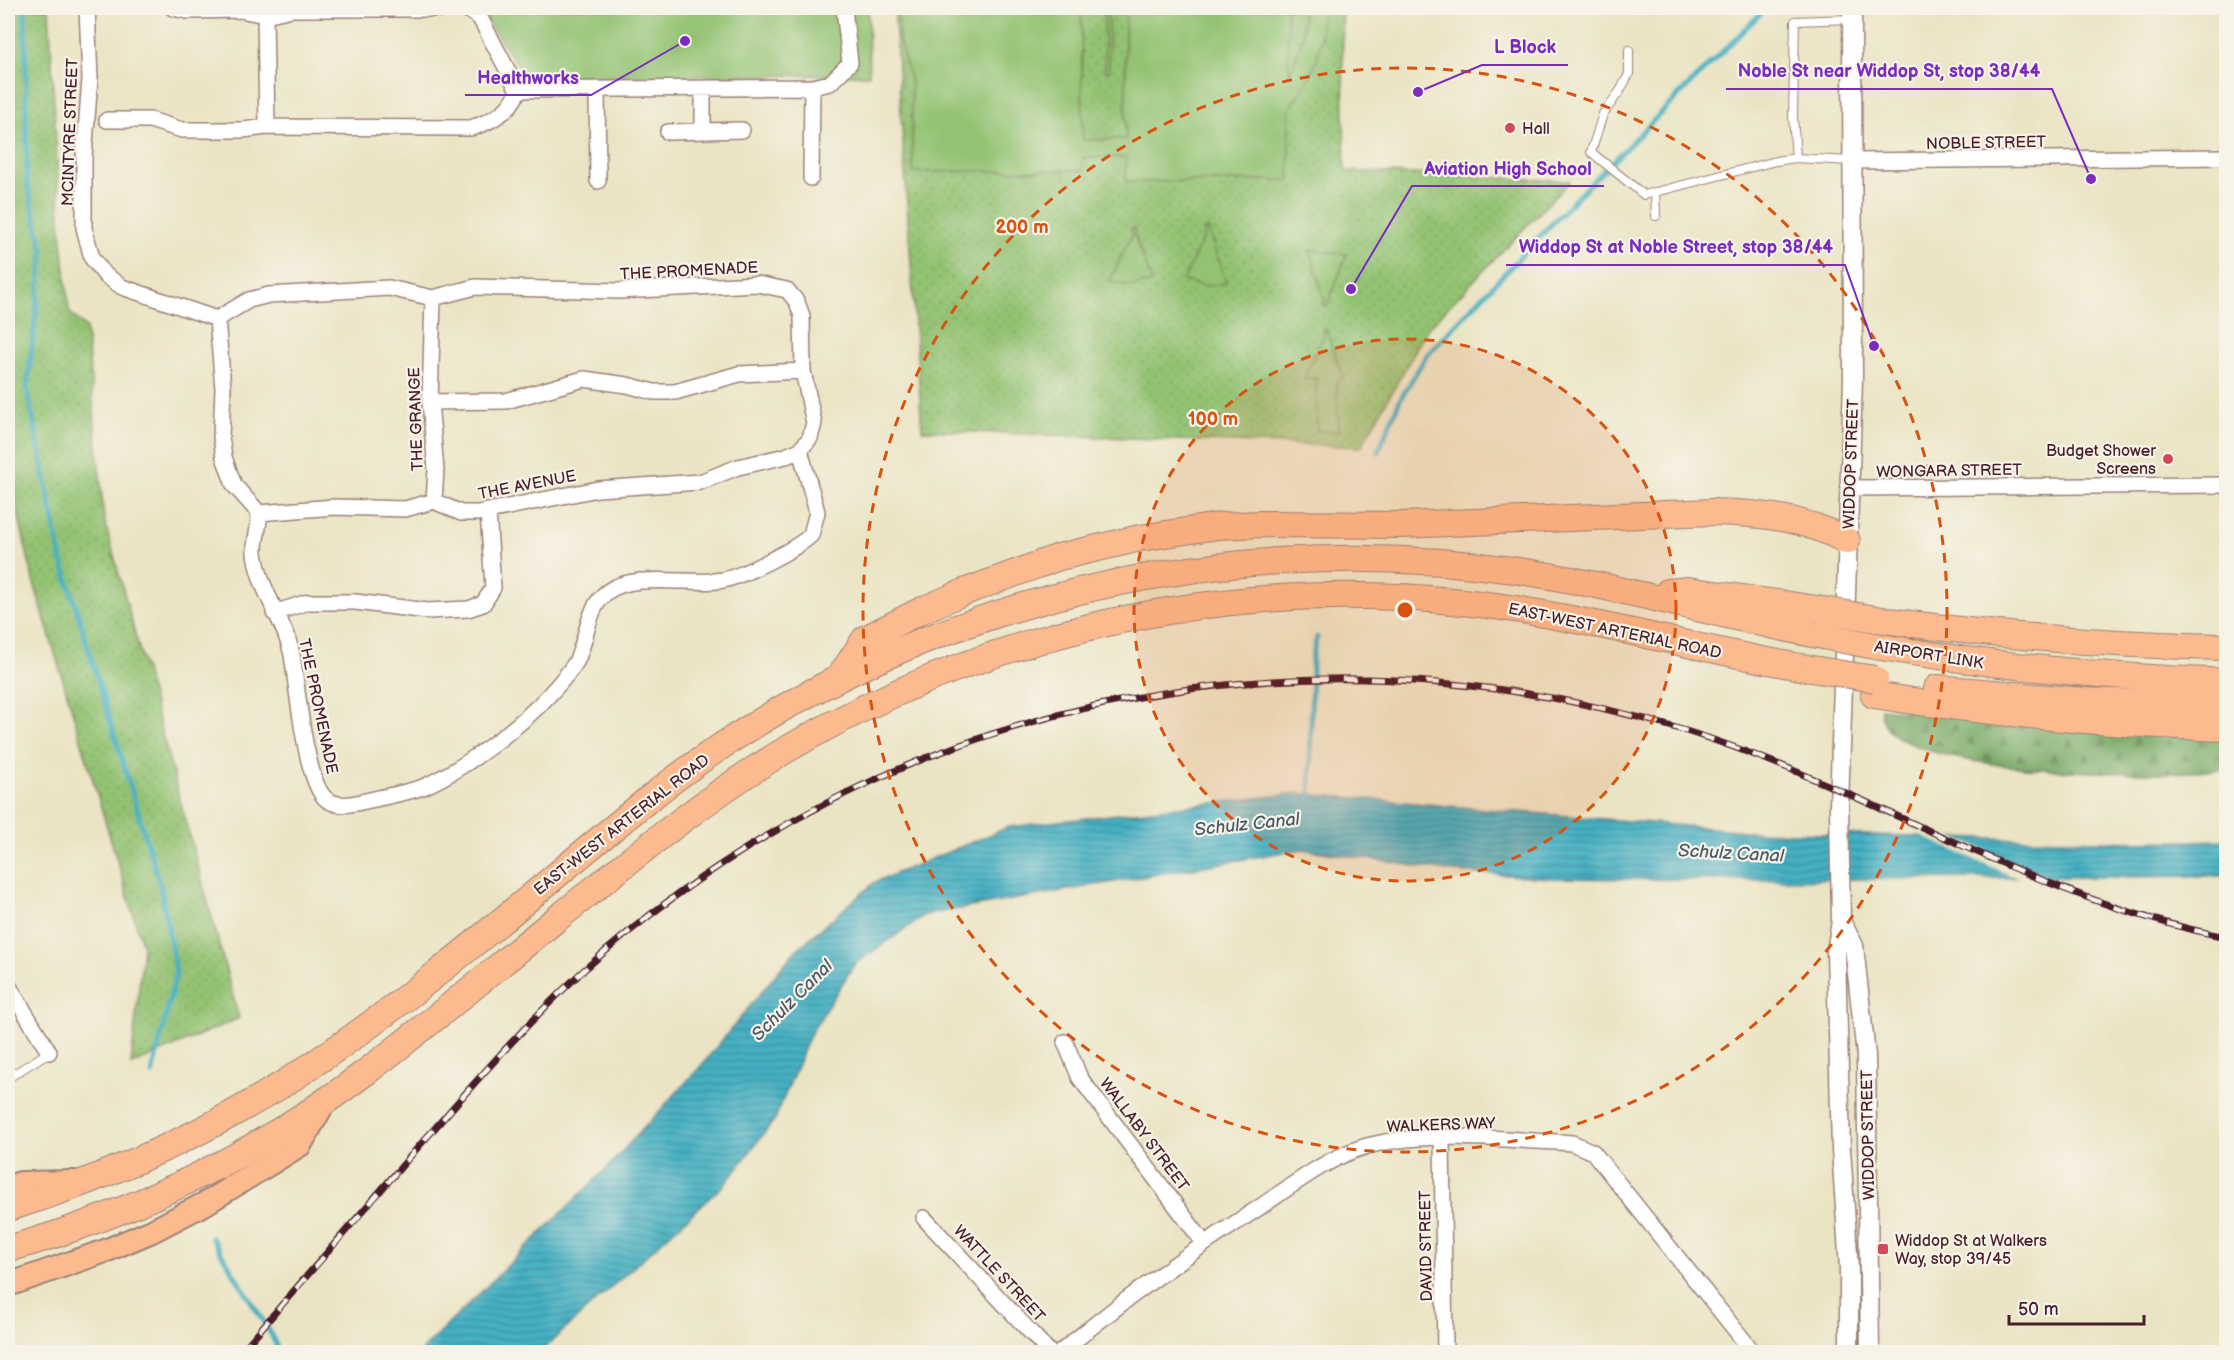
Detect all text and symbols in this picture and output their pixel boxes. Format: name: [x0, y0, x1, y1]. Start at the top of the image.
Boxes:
callout: L Block: [1482, 29, 1568, 65]
text: L Block: [1494, 37, 1557, 58]
callout: Noble St near Widdop St, stop 38/44: [1726, 53, 2052, 89]
street label: MCINTYRE STREET: [58, 57, 83, 206]
callout: Healthworks: [465, 59, 591, 95]
text: Noble St near Widdop St, stop 38/44: [1738, 61, 2041, 82]
text: Healthworks: [477, 68, 579, 89]
place label: Hall: [1522, 120, 1550, 139]
marker: Hall: [1503, 121, 1517, 135]
street label: NOBLE STREET: [1926, 133, 2047, 154]
callout: Aviation High School: [1412, 150, 1604, 186]
text: Aviation High School: [1423, 159, 1592, 180]
text: 200 m: [995, 217, 1049, 238]
callout: Widdop St at Noble Street, stop 38/44: [1506, 229, 1845, 265]
text: Widdop St at Noble Street, stop 38/44: [1519, 237, 1834, 258]
street label: THE PROMENADE: [620, 258, 759, 285]
street label: THE GRANGE: [405, 367, 428, 471]
street label: WIDDOP STREET: [1840, 398, 1863, 529]
text: 100 m: [1188, 409, 1238, 430]
place label: Budget Shower Screens: [2046, 442, 2156, 479]
marker: Budget Shower Screens: [2161, 452, 2175, 466]
street label: WONGARA STREET: [1876, 461, 2023, 482]
street label: THE AVENUE: [477, 467, 578, 504]
centre of rings: [1395, 600, 1415, 620]
street label: EAST-WEST ARTERIAL ROAD: [1506, 600, 1723, 663]
street label: THE PROMENADE: [294, 637, 341, 776]
street label: AIRPORT LINK: [1873, 637, 1985, 674]
street label: EAST-WEST ARTERIAL ROAD: [530, 751, 713, 900]
water label: Schulz Canal: [1193, 808, 1302, 840]
water label: Schulz Canal: [1678, 840, 1785, 867]
water label: Schulz Canal: [748, 955, 838, 1045]
street label: WIDDOP STREET: [1858, 1069, 1879, 1200]
street label: WALLABY STREET: [1095, 1075, 1193, 1196]
street label: WALKERS WAY: [1386, 1114, 1496, 1137]
street label: DAVID STREET: [1416, 1190, 1437, 1302]
street label: WATTLE STREET: [949, 1222, 1049, 1327]
place label: Widdop St at Walkers Way, stop 39/45: [1895, 1232, 2047, 1269]
marker: Widdop St at Walkers Way, stop 39/45: [1876, 1242, 1890, 1256]
scale bar: [2009, 1288, 2144, 1326]
text: 50 m: [2018, 1299, 2059, 1320]

